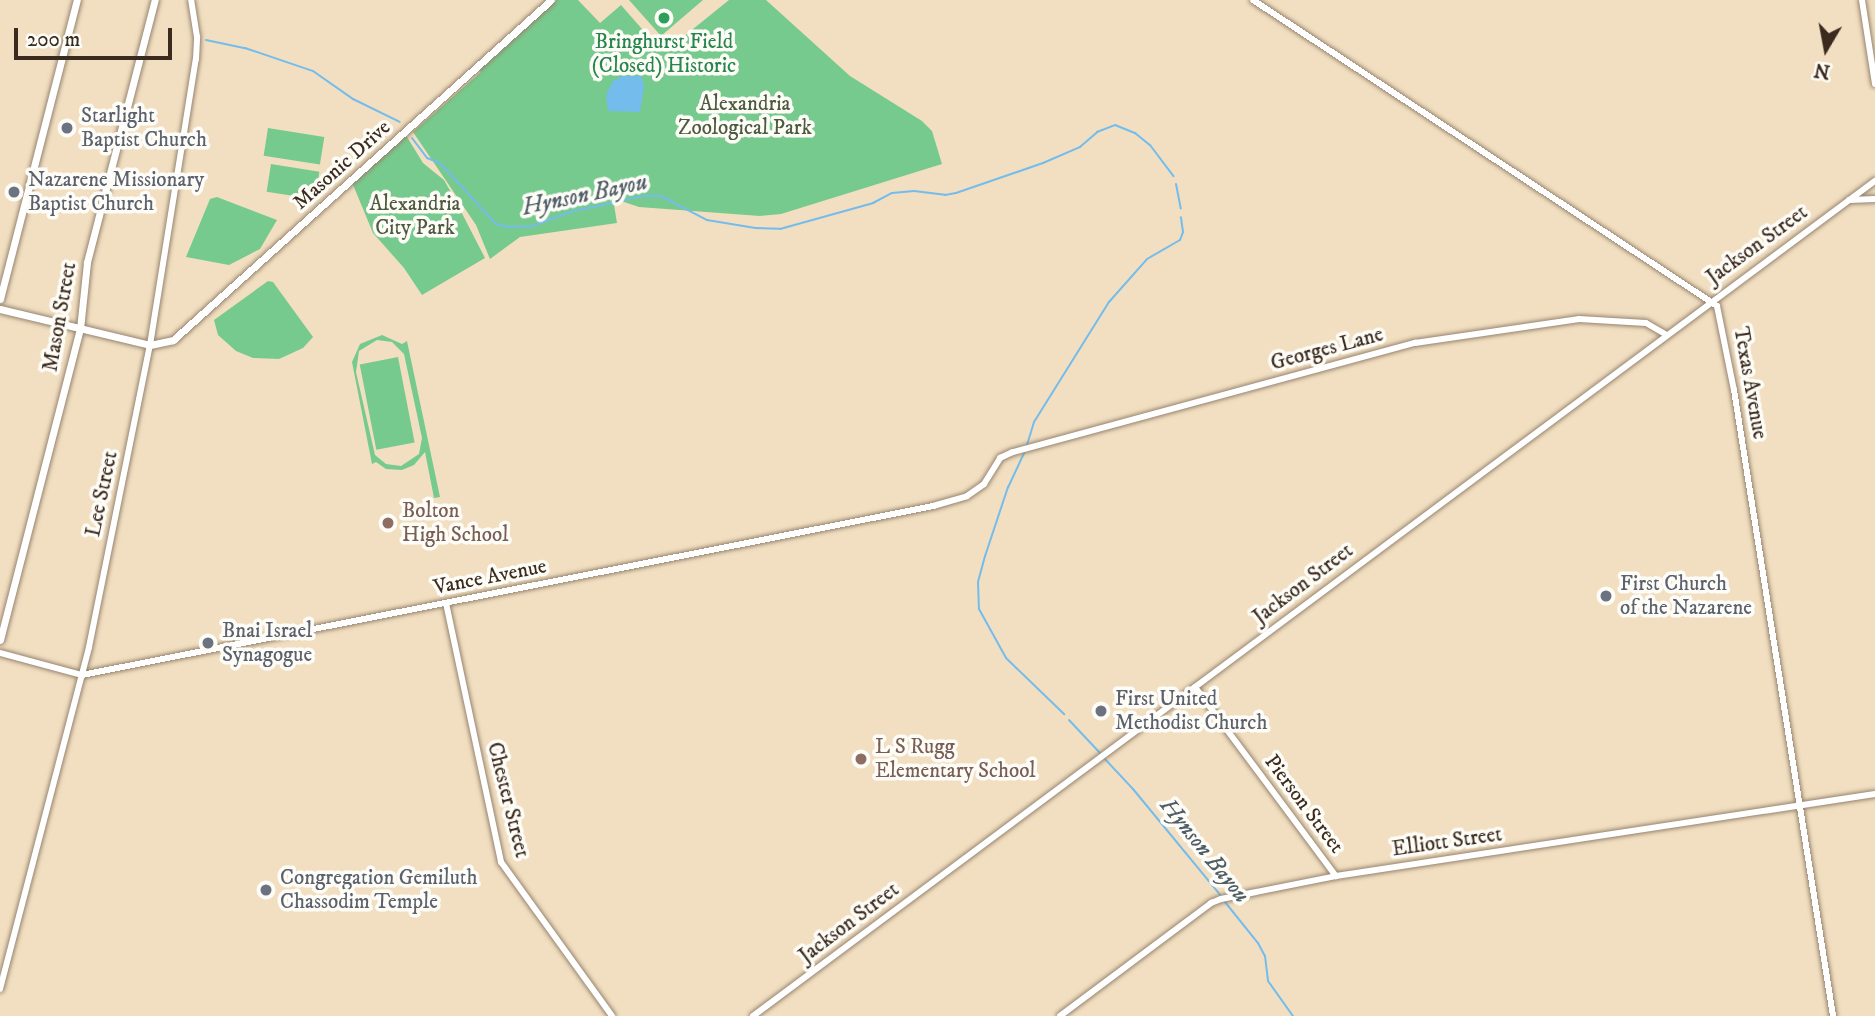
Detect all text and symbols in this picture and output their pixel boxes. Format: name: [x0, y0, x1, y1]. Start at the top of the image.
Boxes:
marker: Bringhurst Field (Closed) Historic: [656, 10, 672, 26]
scale bar: [18, 14, 175, 58]
north arrow: [1791, 14, 1861, 84]
text: 200 m: [27, 27, 80, 53]
place label: Bringhurst Field (Closed) Historic: [592, 29, 736, 79]
text: N: [1813, 57, 1832, 83]
park label: Alexandria Zoological Park: [678, 91, 812, 141]
place label: Starlight Baptist Church: [81, 103, 207, 153]
street label: Masonic Drive: [288, 115, 396, 215]
marker: Starlight Baptist Church: [59, 120, 75, 136]
place label: Nazarene Missionary Baptist Church: [28, 167, 204, 217]
water label: Hynson Bayou: [520, 169, 650, 223]
marker: Nazarene Missionary Baptist Church: [6, 184, 22, 200]
park label: Alexandria City Park: [369, 191, 461, 241]
street label: Jackson Street: [1702, 200, 1812, 290]
street label: Mason Street: [38, 260, 82, 374]
street label: Georges Lane: [1268, 322, 1386, 376]
street label: Texas Avenue: [1728, 325, 1772, 441]
street label: Lee Street: [81, 449, 123, 539]
place label: Bolton High School: [402, 498, 508, 548]
marker: Bolton High School: [380, 515, 396, 531]
street label: Jackson Street: [1248, 538, 1358, 630]
street label: Vance Avenue: [431, 554, 549, 600]
place label: First Church of the Nazarene: [1620, 571, 1752, 621]
marker: First Church of the Nazarene: [1598, 588, 1614, 604]
place label: Bnai Israel Synagogue: [222, 618, 312, 668]
marker: Bnai Israel Synagogue: [200, 635, 216, 651]
place label: First United Methodist Church: [1115, 686, 1267, 736]
marker: First United Methodist Church: [1093, 703, 1109, 719]
place label: L S Rugg Elementary School: [875, 734, 1036, 784]
street label: Chester Street: [481, 740, 535, 860]
street label: Pierson Street: [1259, 750, 1349, 858]
marker: L S Rugg Elementary School: [853, 751, 869, 767]
water label: Hynson Bayou: [1153, 793, 1255, 909]
street label: Elliott Street: [1390, 822, 1504, 862]
place label: Congregation Gemiluth Chassodim Temple: [280, 865, 478, 915]
street label: Jackson Street: [794, 877, 904, 969]
marker: Congregation Gemiluth Chassodim Temple: [258, 882, 274, 898]

